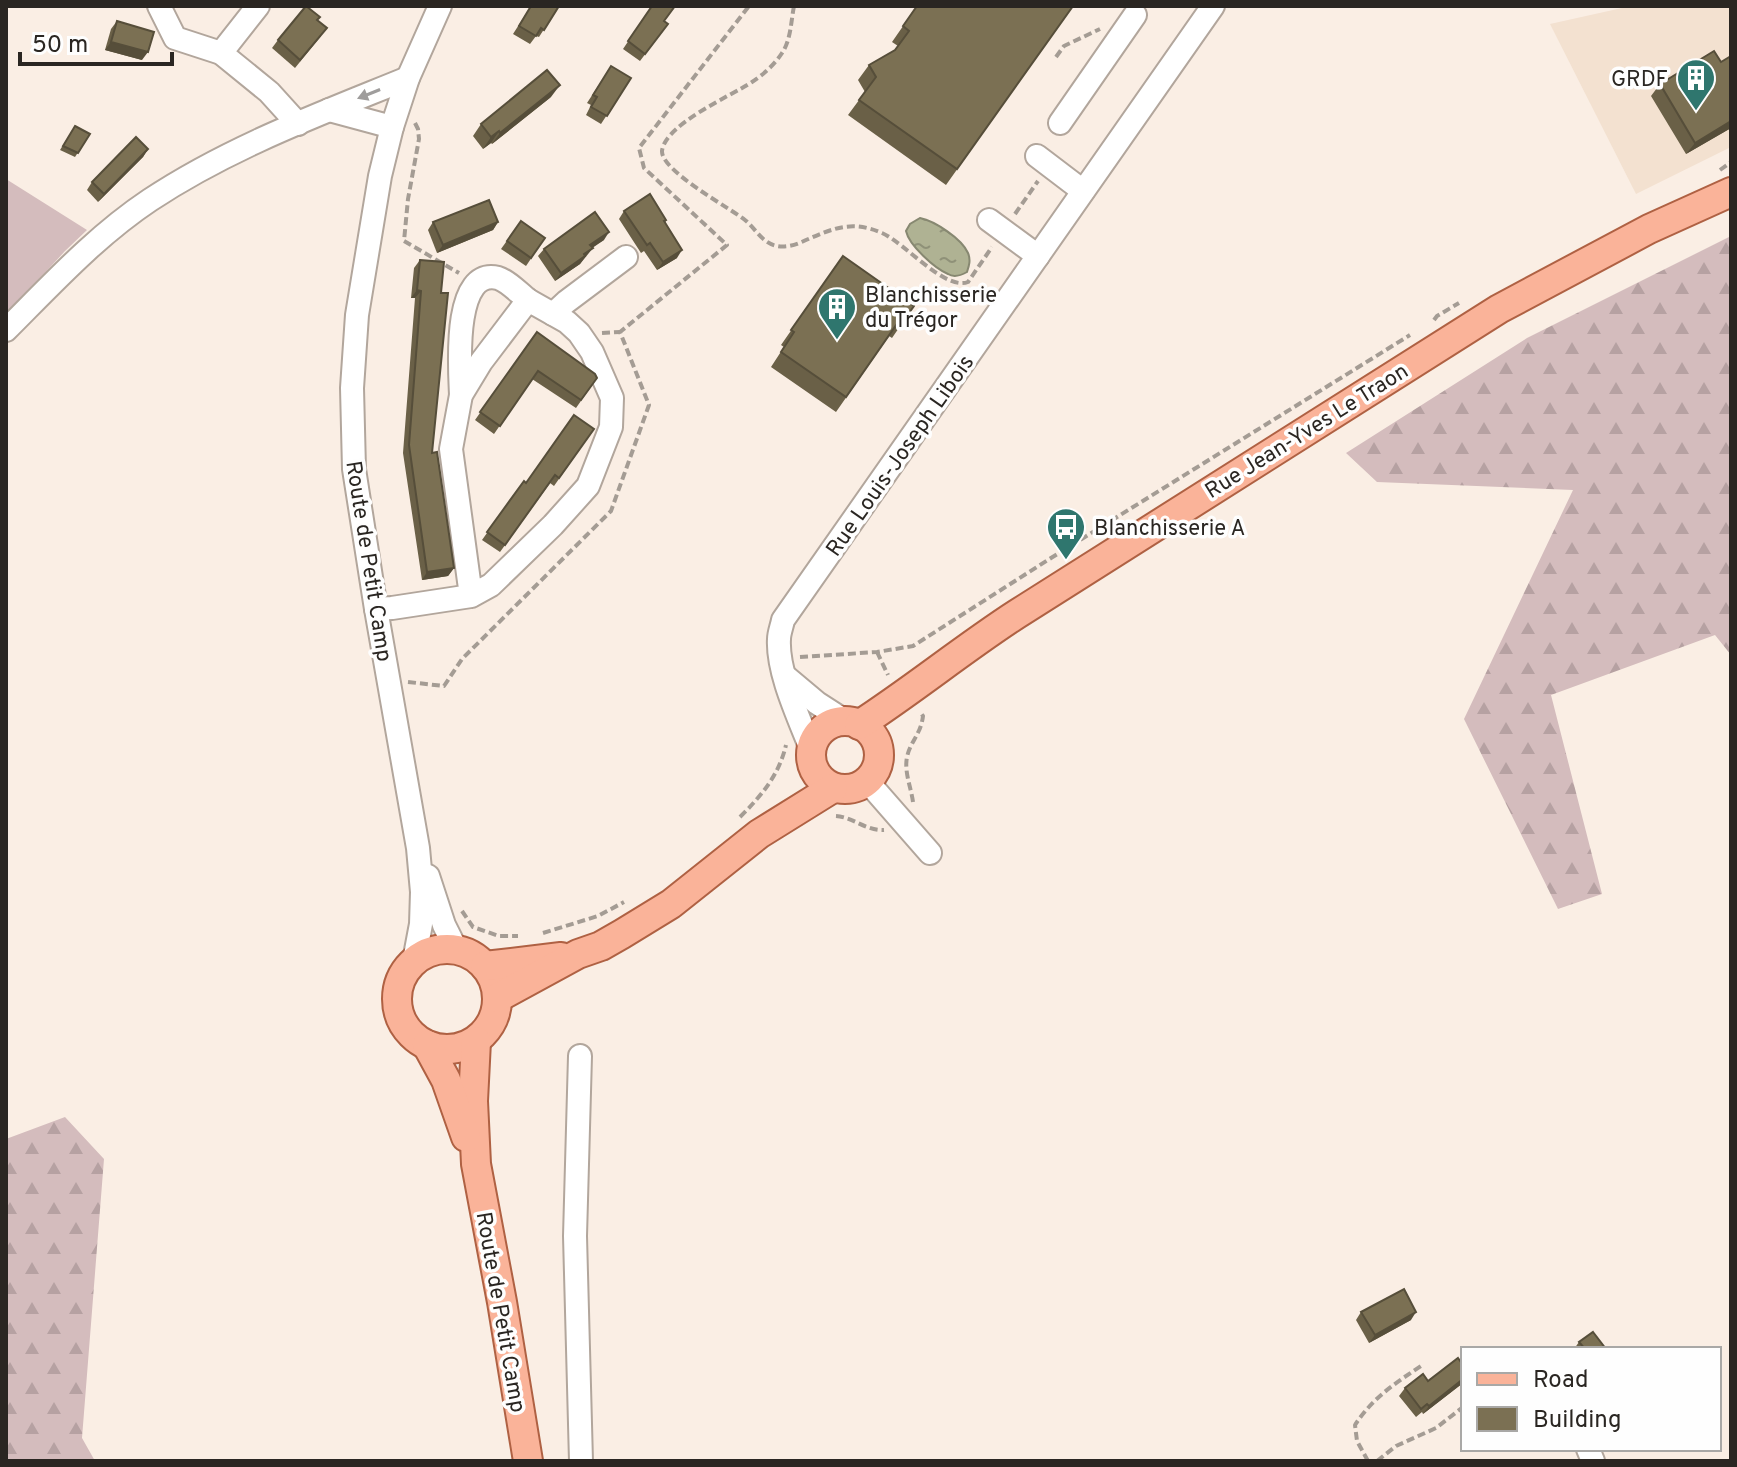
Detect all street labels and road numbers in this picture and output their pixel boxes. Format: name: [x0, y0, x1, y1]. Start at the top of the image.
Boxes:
street label: Rue Louis-Joseph Libois: [821, 350, 981, 562]
street label: Rue Jean-Yves Le Traon: [1201, 359, 1414, 506]
street label: Route de Petit Camp: [338, 459, 397, 664]
street label: Route de Petit Camp: [469, 1210, 530, 1415]

